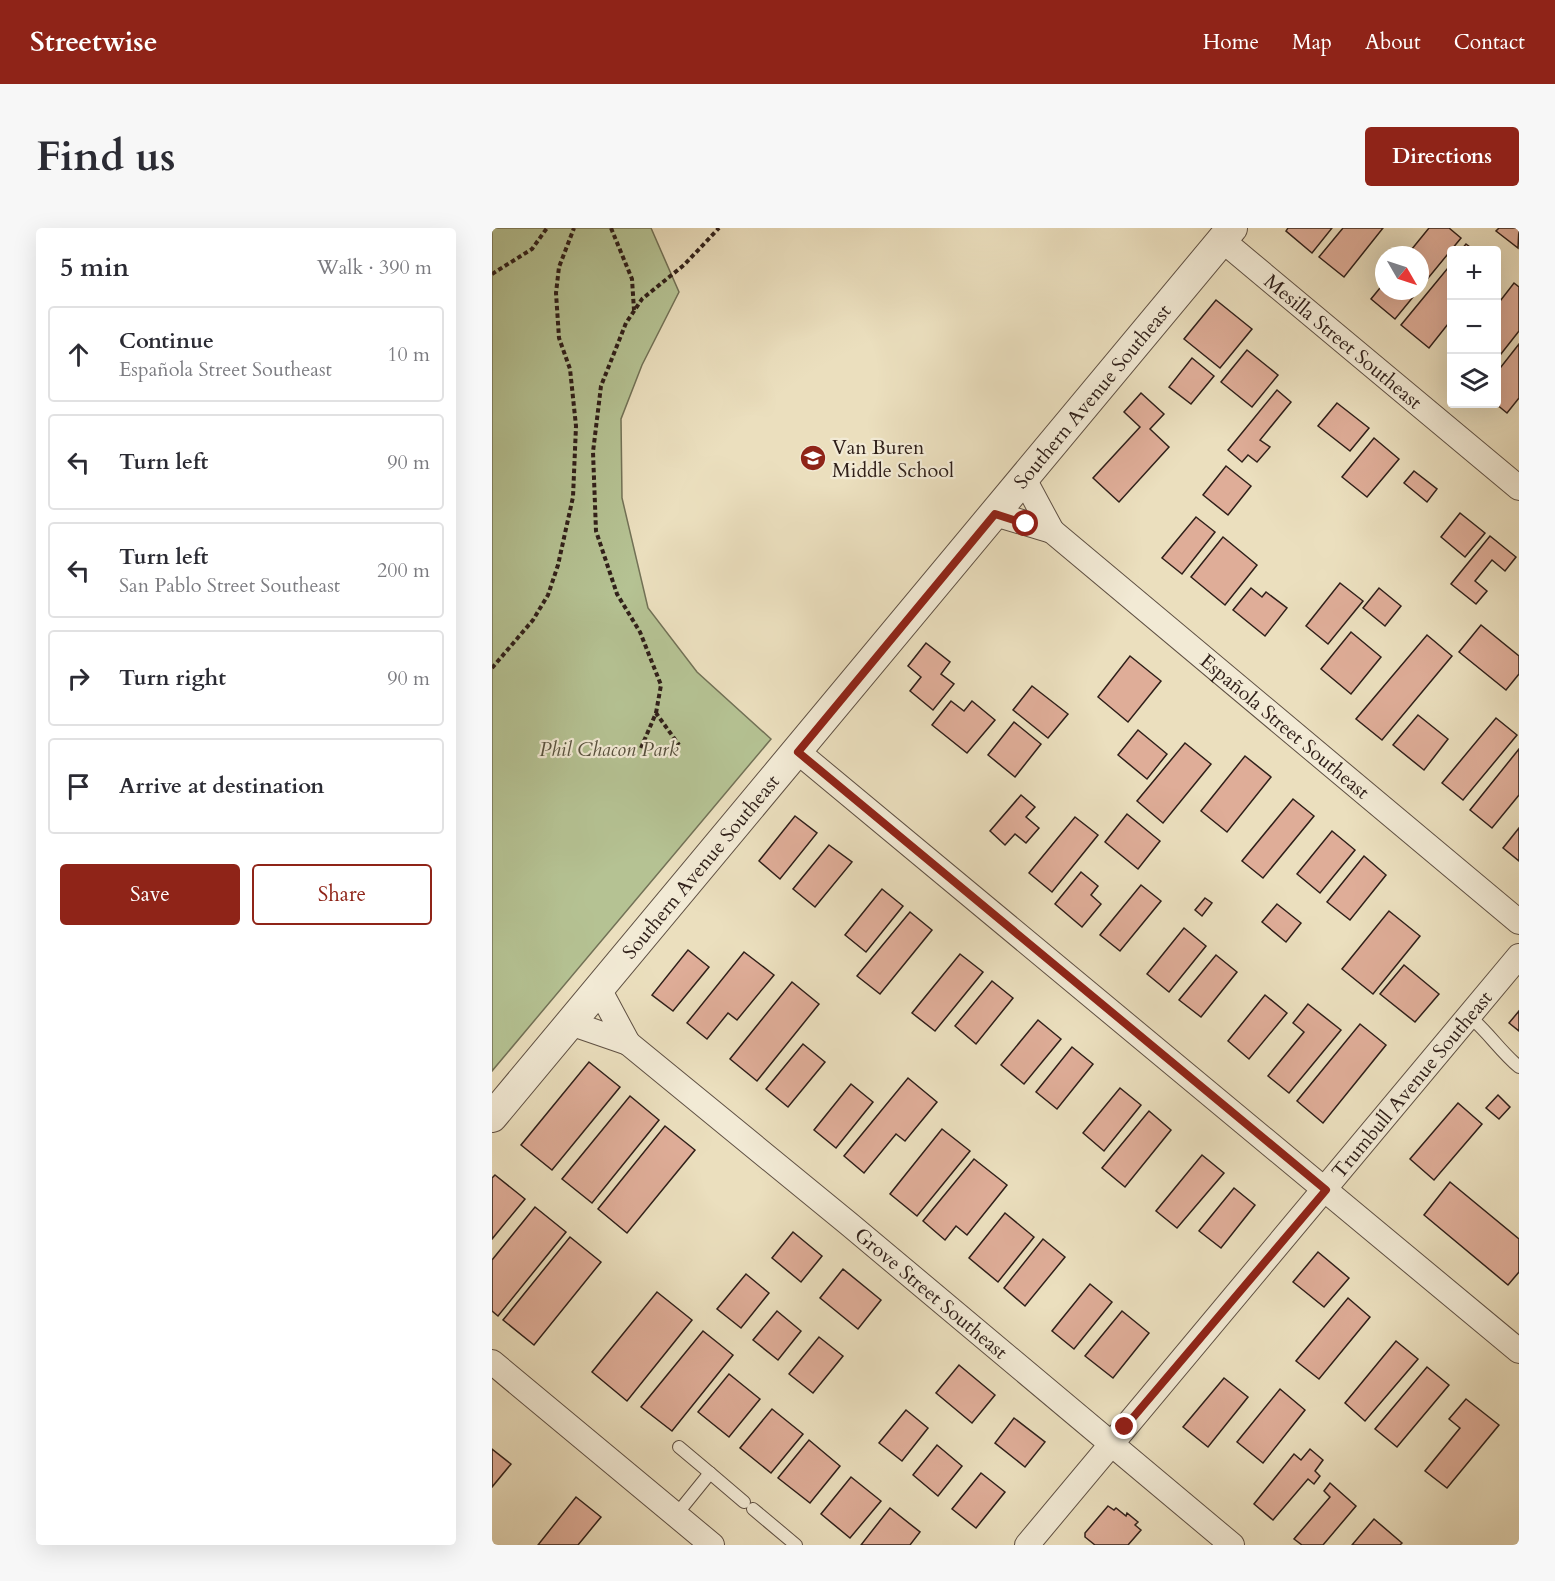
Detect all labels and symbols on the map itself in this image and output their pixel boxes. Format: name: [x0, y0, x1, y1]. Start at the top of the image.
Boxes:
north arrow: [1375, 246, 1429, 300]
street label: Mesilla Street Southeast: [1259, 267, 1428, 416]
street label: Southern Avenue Southeast: [1007, 298, 1177, 494]
place label: Van Buren Middle School: [832, 434, 954, 484]
school or university icon: Van Buren Middle School: [798, 443, 828, 473]
route start: [1012, 510, 1038, 536]
street label: Española Street Southeast: [1195, 647, 1376, 805]
park label: Phil Chacon Park: [539, 736, 679, 763]
street label: Southern Avenue Southeast: [616, 768, 786, 964]
street label: Trumbull Avenue Southeast: [1325, 984, 1499, 1184]
street label: Grove Street Southeast: [849, 1221, 1014, 1365]
route end: [1111, 1413, 1137, 1439]

